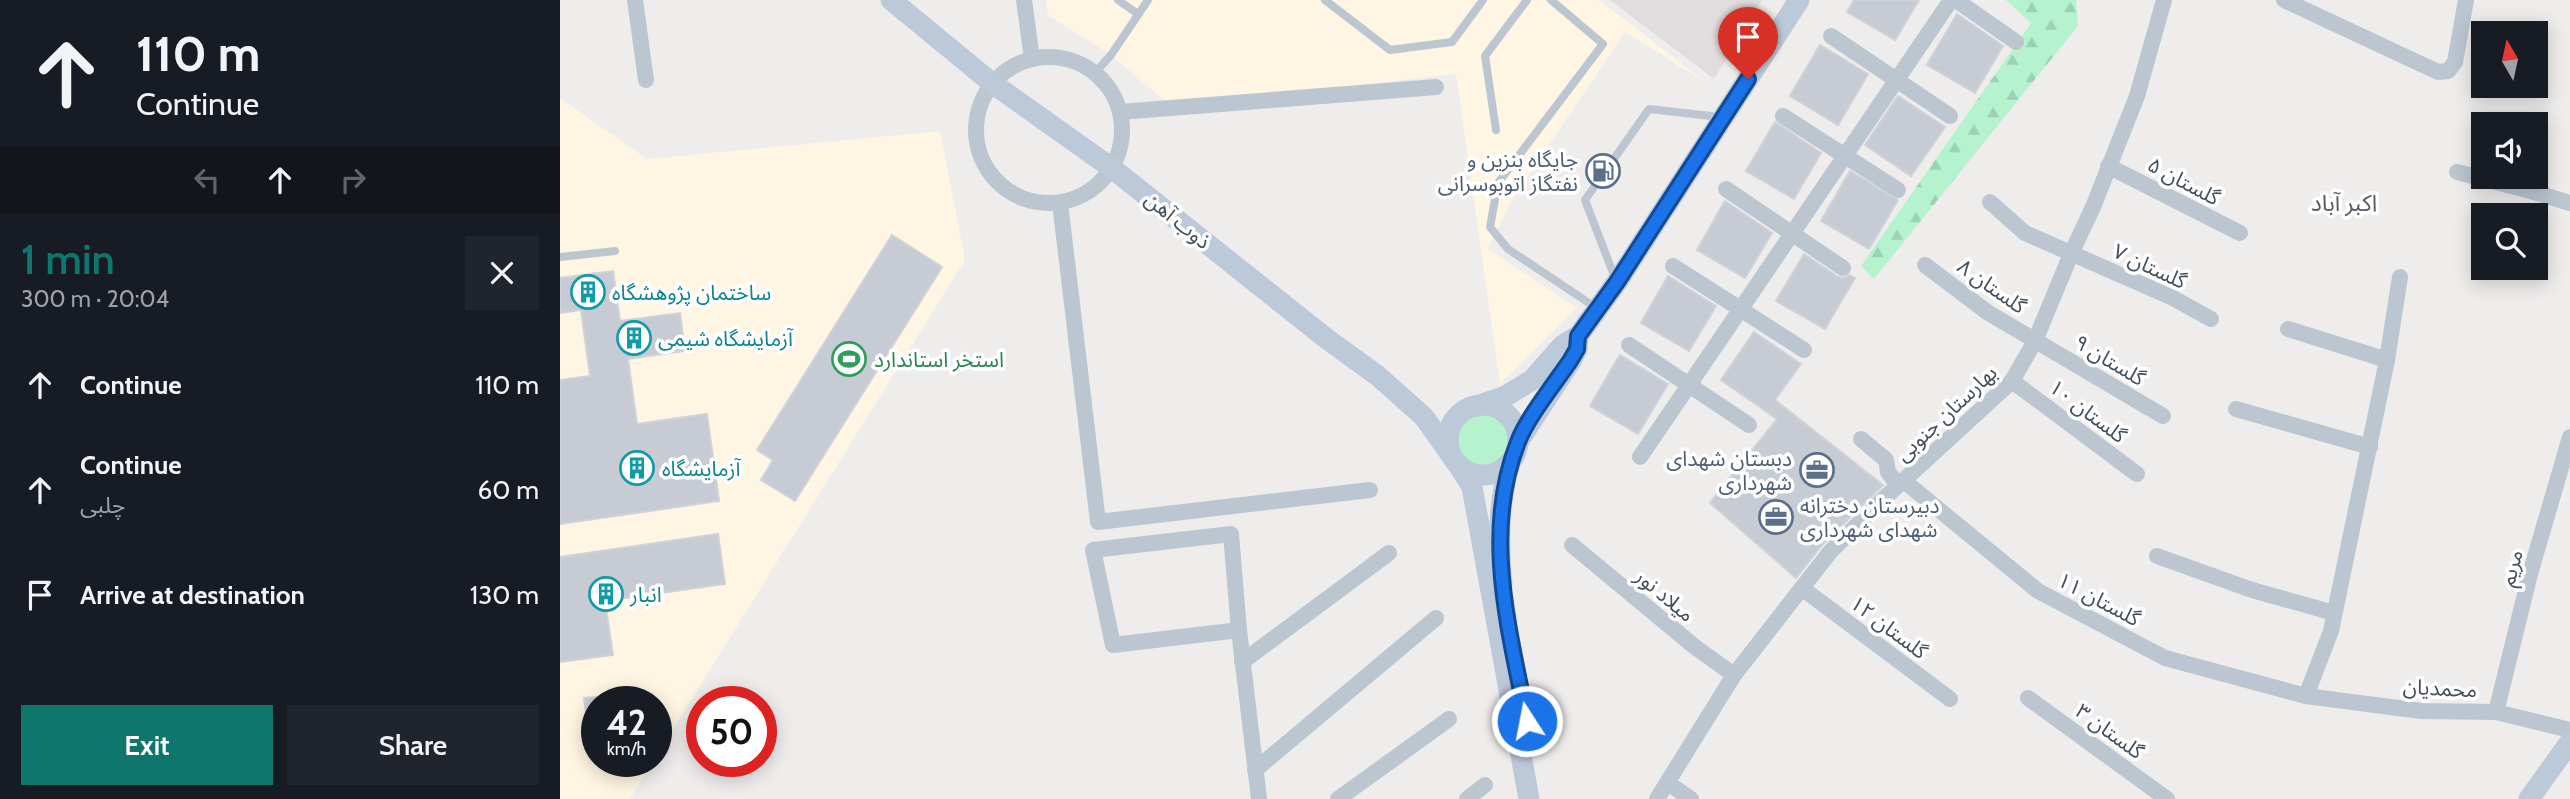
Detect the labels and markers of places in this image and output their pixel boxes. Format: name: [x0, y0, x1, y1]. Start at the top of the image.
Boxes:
pin: [1718, 7, 1778, 79]
place label: جایگاه بنزین و نفتگاز اتوبوسرانی: [1438, 147, 1578, 196]
fuel station icon: جایگاه بنزین و نفتگاز اتوبوسرانی: [1584, 152, 1622, 190]
building icon: ساختمان پژوهشگاه: [569, 273, 607, 311]
place label: ساختمان پژوهشگاه: [612, 280, 771, 306]
building icon: آزمایشگاه شیمی: [615, 319, 653, 357]
place label: آزمایشگاه شیمی: [658, 326, 794, 351]
sports icon: استخر استاندارد: [830, 340, 868, 378]
place label: استخر استاندارد: [874, 347, 1004, 372]
place label: دبستان شهدای شهرداری: [1666, 446, 1792, 495]
building icon: آزمایشگاه: [618, 449, 656, 487]
office icon: دبستان شهدای شهرداری: [1798, 451, 1836, 489]
place label: آزمایشگاه: [662, 456, 741, 481]
place label: دبیرستان دخترانه شهدای شهرداری: [1800, 493, 1940, 542]
office icon: دبیرستان دخترانه شهدای شهرداری: [1757, 498, 1795, 536]
building icon: انبار: [587, 575, 625, 613]
place label: انبار: [629, 582, 662, 607]

